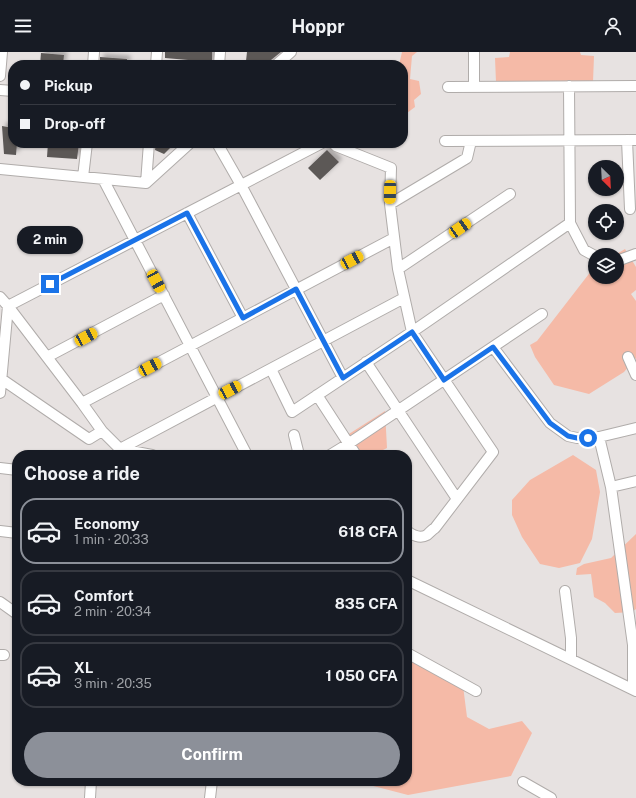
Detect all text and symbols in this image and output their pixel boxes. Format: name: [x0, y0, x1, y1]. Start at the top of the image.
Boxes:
icon: menu: [12, 15, 34, 37]
icon: person: [602, 15, 624, 37]
text: Hoppr: [291, 16, 345, 37]
text: Pickup: [44, 77, 93, 94]
text: Drop-off: [44, 115, 105, 132]
north arrow: [588, 160, 624, 196]
map controls: [588, 160, 624, 284]
car: [384, 180, 396, 204]
button: locate: [588, 204, 624, 240]
car: [447, 216, 473, 240]
callout: 2 min: [17, 226, 83, 254]
text: 2 min: [33, 232, 67, 247]
button: layers: [588, 248, 624, 284]
car: [339, 249, 365, 271]
car: [145, 268, 167, 294]
route end: [41, 275, 59, 293]
car: [73, 326, 99, 348]
car: [137, 356, 163, 378]
car: [217, 379, 243, 401]
route start: [579, 429, 597, 447]
text: Choose a ride: [24, 463, 140, 484]
icon: car: [26, 513, 62, 549]
text: Economy: [74, 515, 139, 532]
text: 618 CFA: [338, 523, 398, 540]
text: 1 min · 20:33: [74, 532, 149, 547]
icon: car: [26, 585, 62, 621]
text: Comfort: [74, 587, 134, 604]
text: 835 CFA: [335, 595, 398, 612]
text: 2 min · 20:34: [74, 604, 151, 619]
icon: car: [26, 657, 62, 693]
text: XL: [74, 659, 93, 676]
text: 1 050 CFA: [326, 667, 398, 684]
text: 3 min · 20:35: [74, 676, 152, 691]
button: Confirm: [24, 732, 400, 778]

